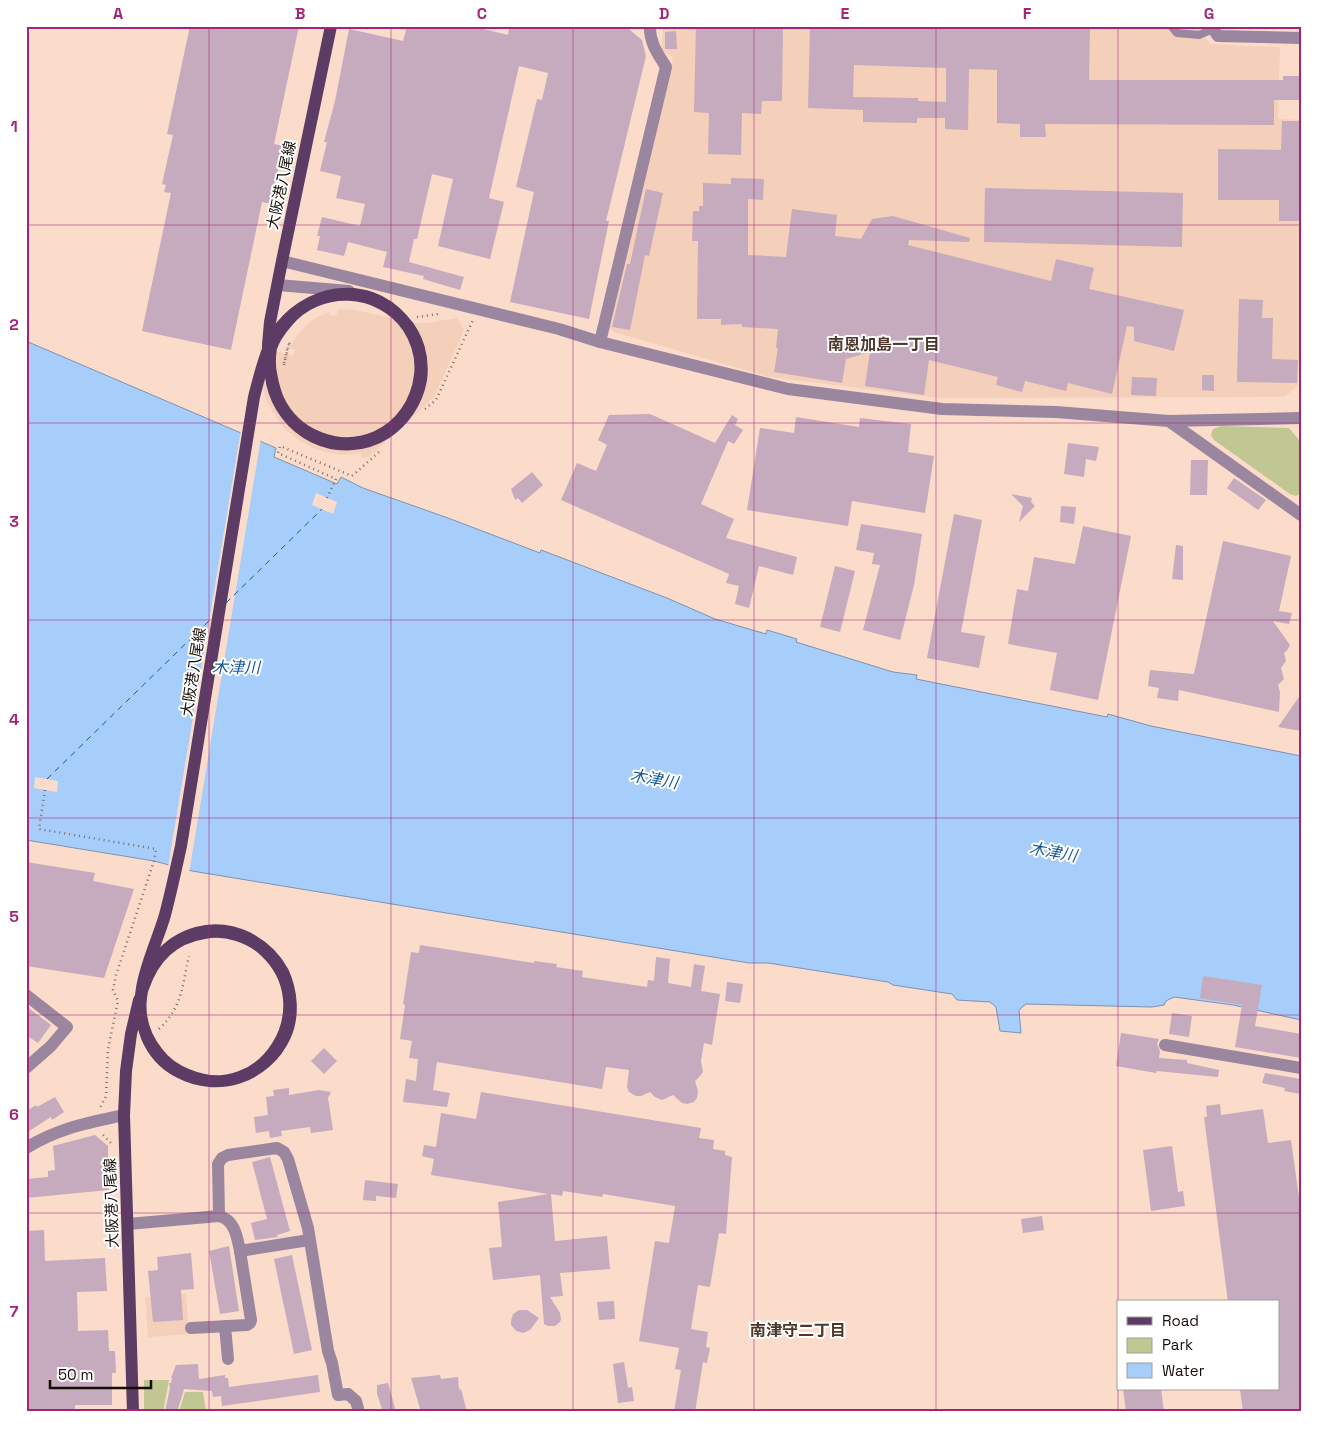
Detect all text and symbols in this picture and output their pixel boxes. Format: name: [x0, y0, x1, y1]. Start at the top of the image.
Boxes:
text: A: [113, 3, 123, 24]
text: B: [295, 3, 305, 24]
text: C: [477, 3, 487, 24]
text: D: [659, 3, 669, 24]
text: E: [841, 3, 850, 24]
text: F: [1023, 3, 1032, 24]
text: G: [1204, 3, 1214, 24]
text: 1: [10, 116, 18, 137]
street label: 大阪港八尾線: [262, 139, 300, 231]
text: 2: [9, 314, 19, 335]
district label: 南恩加島一丁目: [828, 334, 940, 355]
text: 3: [9, 511, 19, 532]
street label: 大阪港八尾線: [177, 626, 209, 718]
water label: 木津川: [212, 657, 262, 678]
text: 4: [9, 709, 19, 730]
water label: 木津川: [629, 764, 681, 794]
water label: 木津川: [1028, 837, 1080, 867]
text: 5: [9, 906, 19, 927]
text: 6: [9, 1104, 19, 1125]
street label: 大阪港八尾線: [100, 1158, 122, 1248]
legend: [1117, 1300, 1280, 1390]
text: 7: [10, 1301, 19, 1322]
text: Road: [1162, 1311, 1199, 1330]
district label: 南津守二丁目: [750, 1320, 846, 1341]
text: Park: [1162, 1335, 1193, 1354]
scale bar: [50, 1358, 151, 1390]
text: Water: [1162, 1361, 1205, 1380]
text: 50 m: [58, 1365, 93, 1384]

